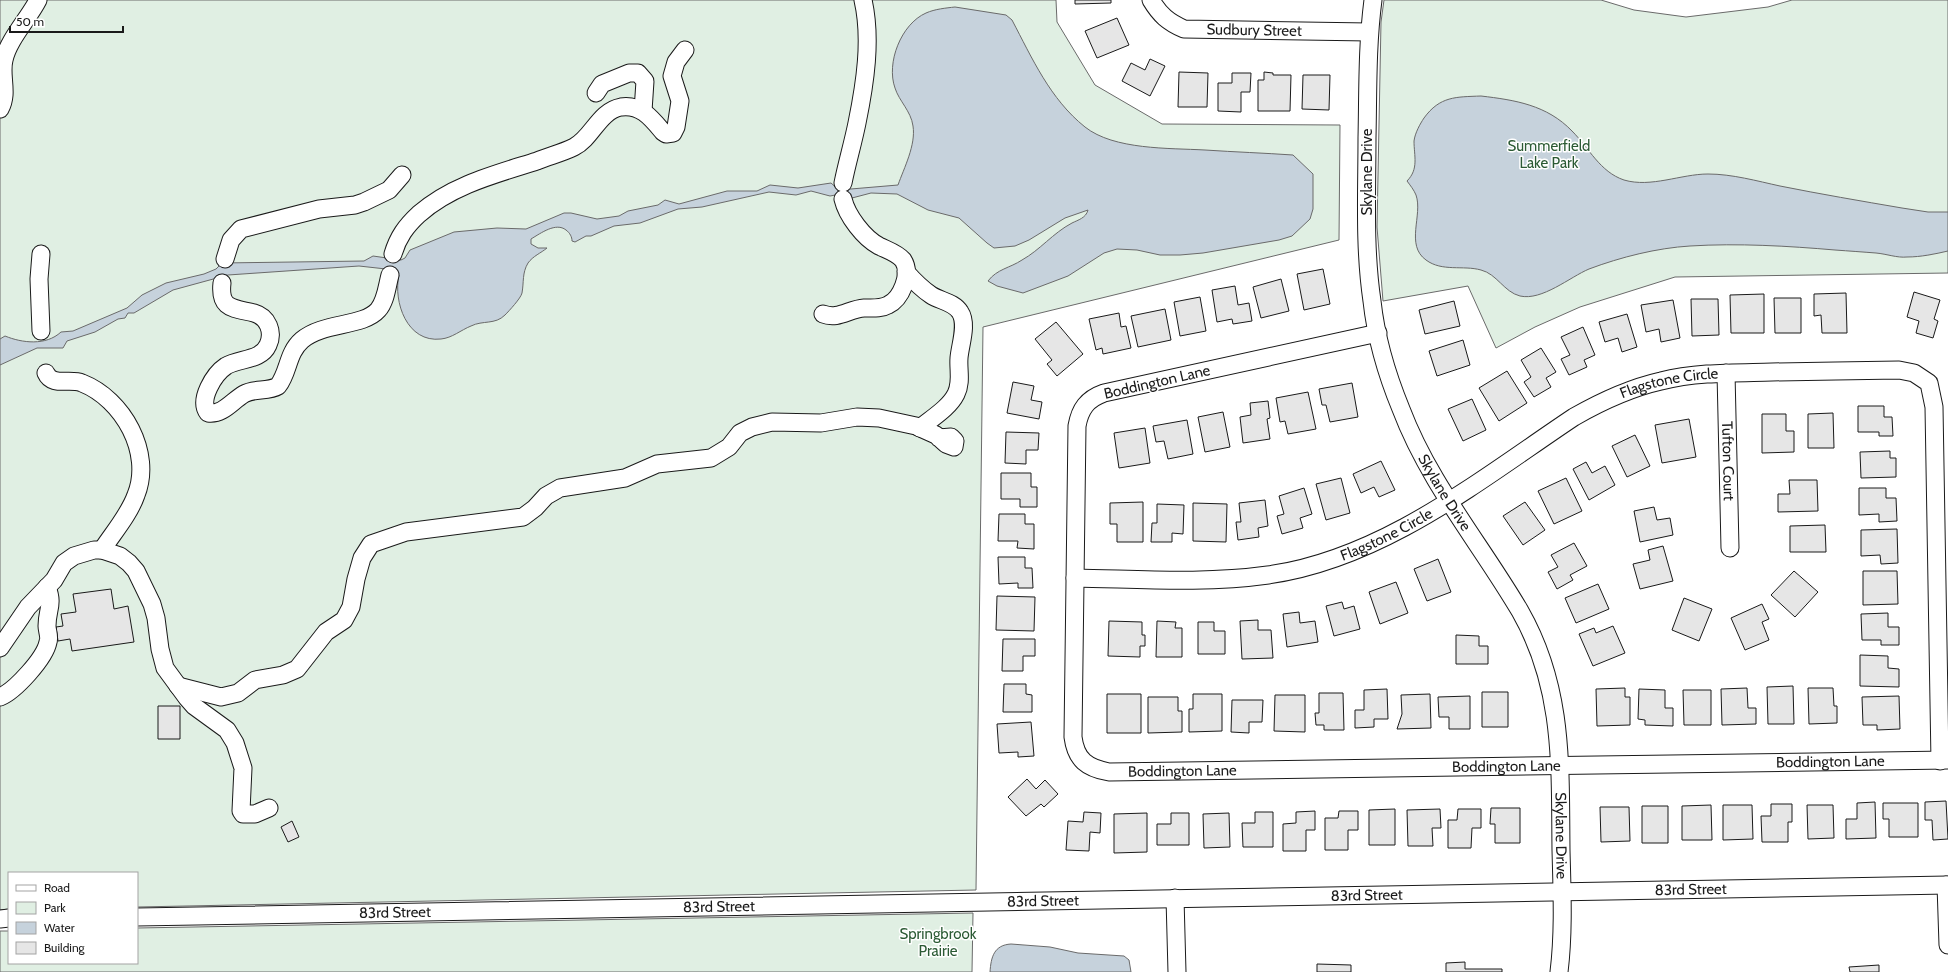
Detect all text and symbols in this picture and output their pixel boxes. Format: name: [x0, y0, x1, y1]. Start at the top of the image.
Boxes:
scale bar: [10, 8, 123, 34]
text: 50 m: [16, 14, 44, 29]
street label: Sudbury Street: [1206, 20, 1302, 40]
street label: Skylane Drive: [1358, 128, 1376, 215]
park label: Summerfield Lake Park: [1508, 137, 1590, 172]
street label: Boddington Lane: [1102, 361, 1212, 403]
street label: Flagstone Circle: [1617, 364, 1719, 402]
street label: Tufton Court: [1718, 421, 1738, 501]
street label: Skylane Drive: [1414, 451, 1475, 535]
street label: Flagstone Circle: [1338, 504, 1436, 565]
street label: Boddington Lane: [1776, 752, 1885, 771]
street label: Boddington Lane: [1452, 757, 1561, 776]
street label: Boddington Lane: [1128, 761, 1237, 781]
street label: Skylane Drive: [1551, 792, 1571, 880]
legend: [8, 872, 138, 964]
text: Road: [44, 880, 70, 895]
street label: 83rd Street: [1655, 880, 1727, 899]
street label: 83rd Street: [1331, 886, 1403, 905]
street label: 83rd Street: [1007, 891, 1079, 911]
street label: 83rd Street: [683, 897, 755, 916]
text: Park: [44, 900, 66, 915]
street label: 83rd Street: [359, 903, 431, 922]
text: Water: [44, 920, 75, 935]
park label: Springbrook Prairie: [900, 925, 977, 960]
text: Building: [44, 940, 86, 955]

